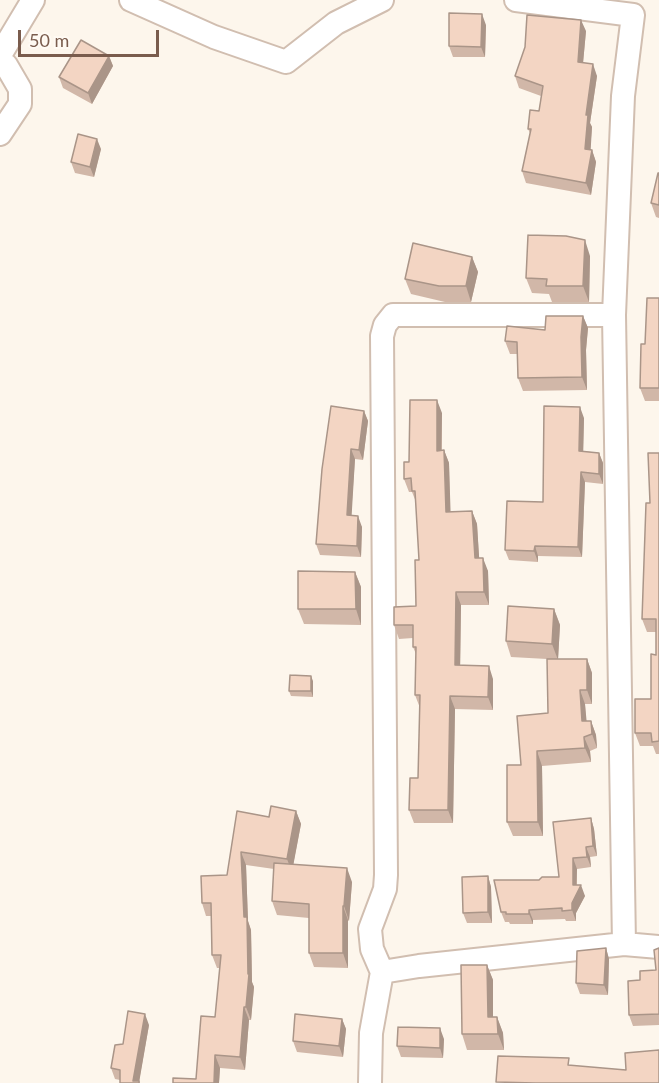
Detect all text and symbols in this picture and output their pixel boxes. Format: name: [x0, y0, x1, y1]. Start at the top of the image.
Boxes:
scale bar: [21, 18, 162, 56]
text: 50 m: [29, 29, 69, 51]

